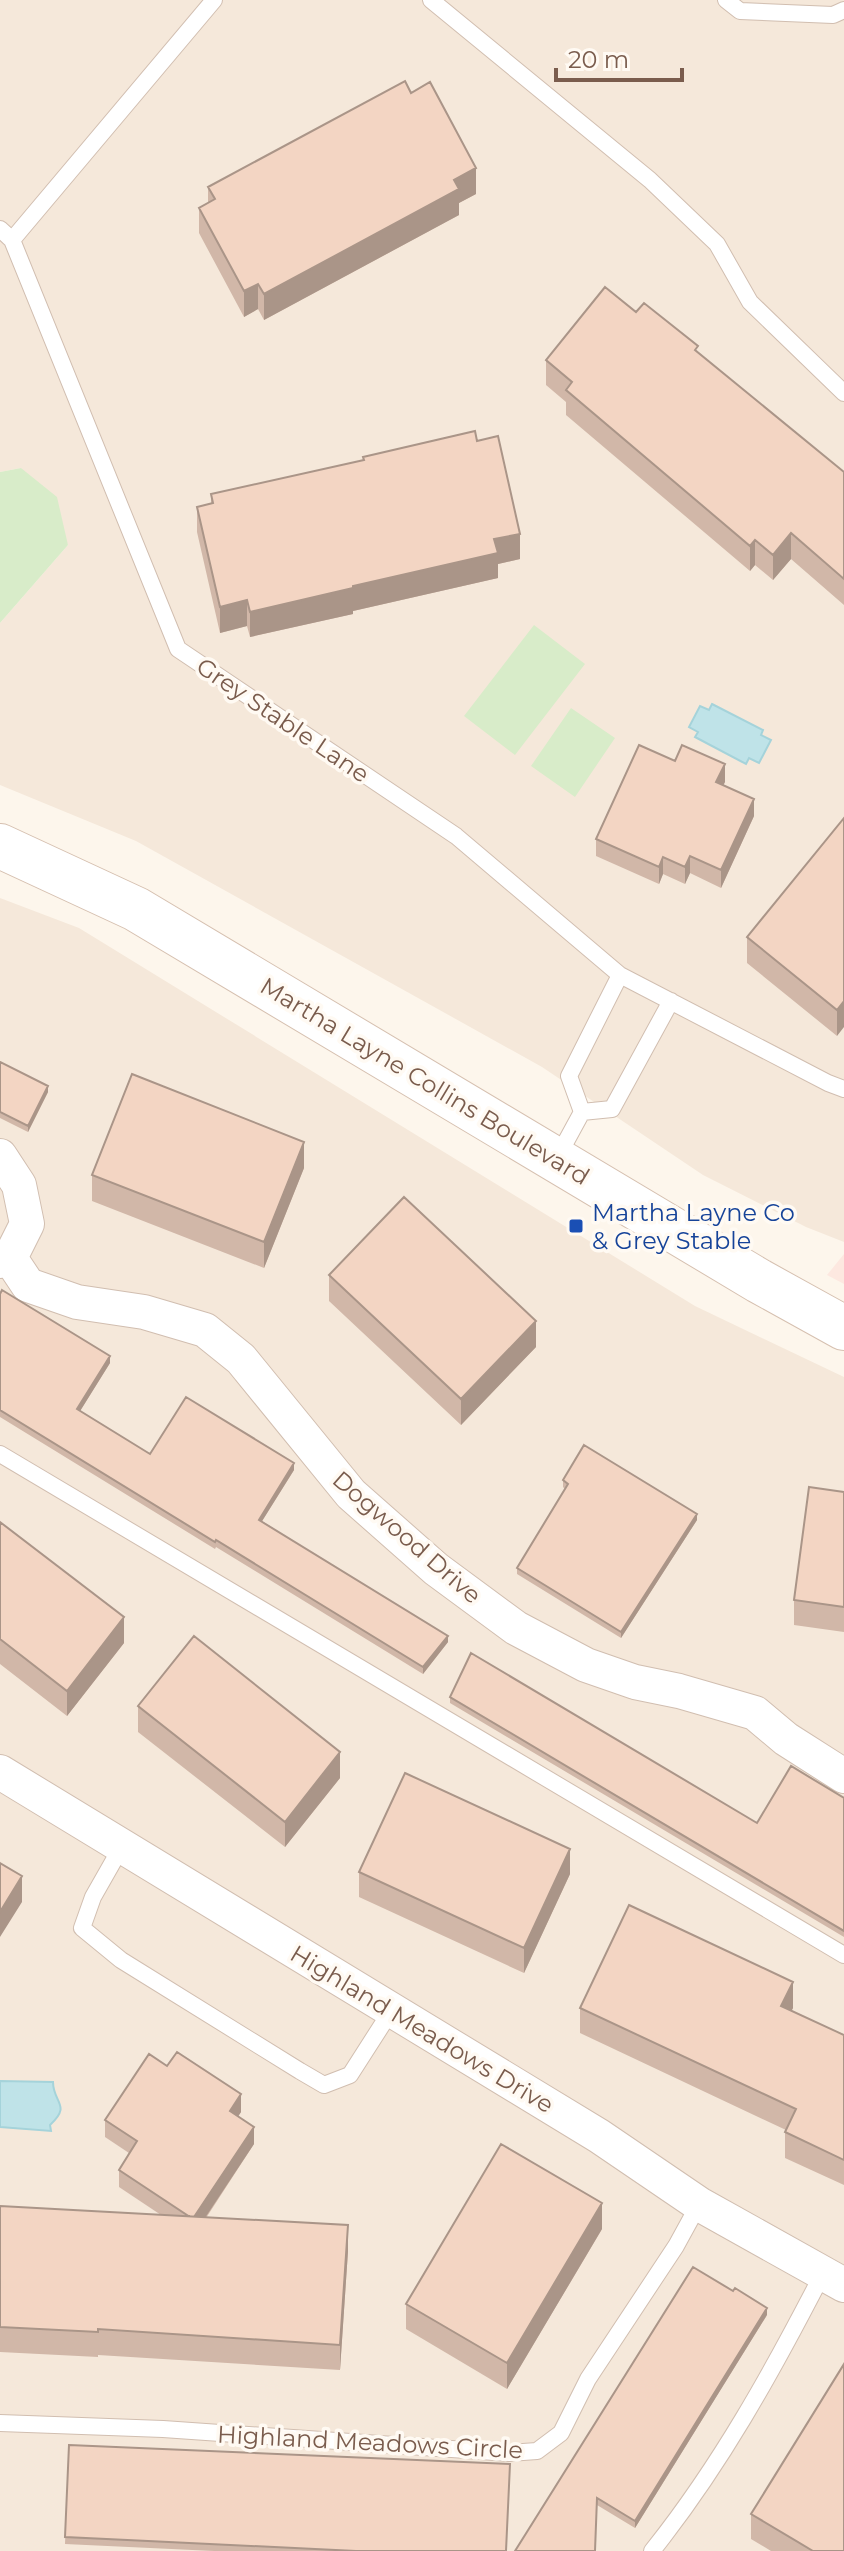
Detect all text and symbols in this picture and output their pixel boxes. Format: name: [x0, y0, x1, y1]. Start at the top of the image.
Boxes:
scale bar: [556, 32, 682, 82]
text: 20 m: [568, 45, 629, 74]
street label: Grey Stable Lane: [191, 651, 375, 789]
street label: Martha Layne Collins Boulevard: [255, 971, 595, 1191]
place label: Martha Layne Co & Grey Stable: [592, 1198, 795, 1255]
marker: Martha Layne Co & Grey Stable: [567, 1217, 585, 1235]
street label: Dogwood Drive: [327, 1465, 487, 1609]
street label: Highland Meadows Drive: [285, 1939, 559, 2119]
street label: Highland Meadows Circle: [216, 2420, 524, 2464]

